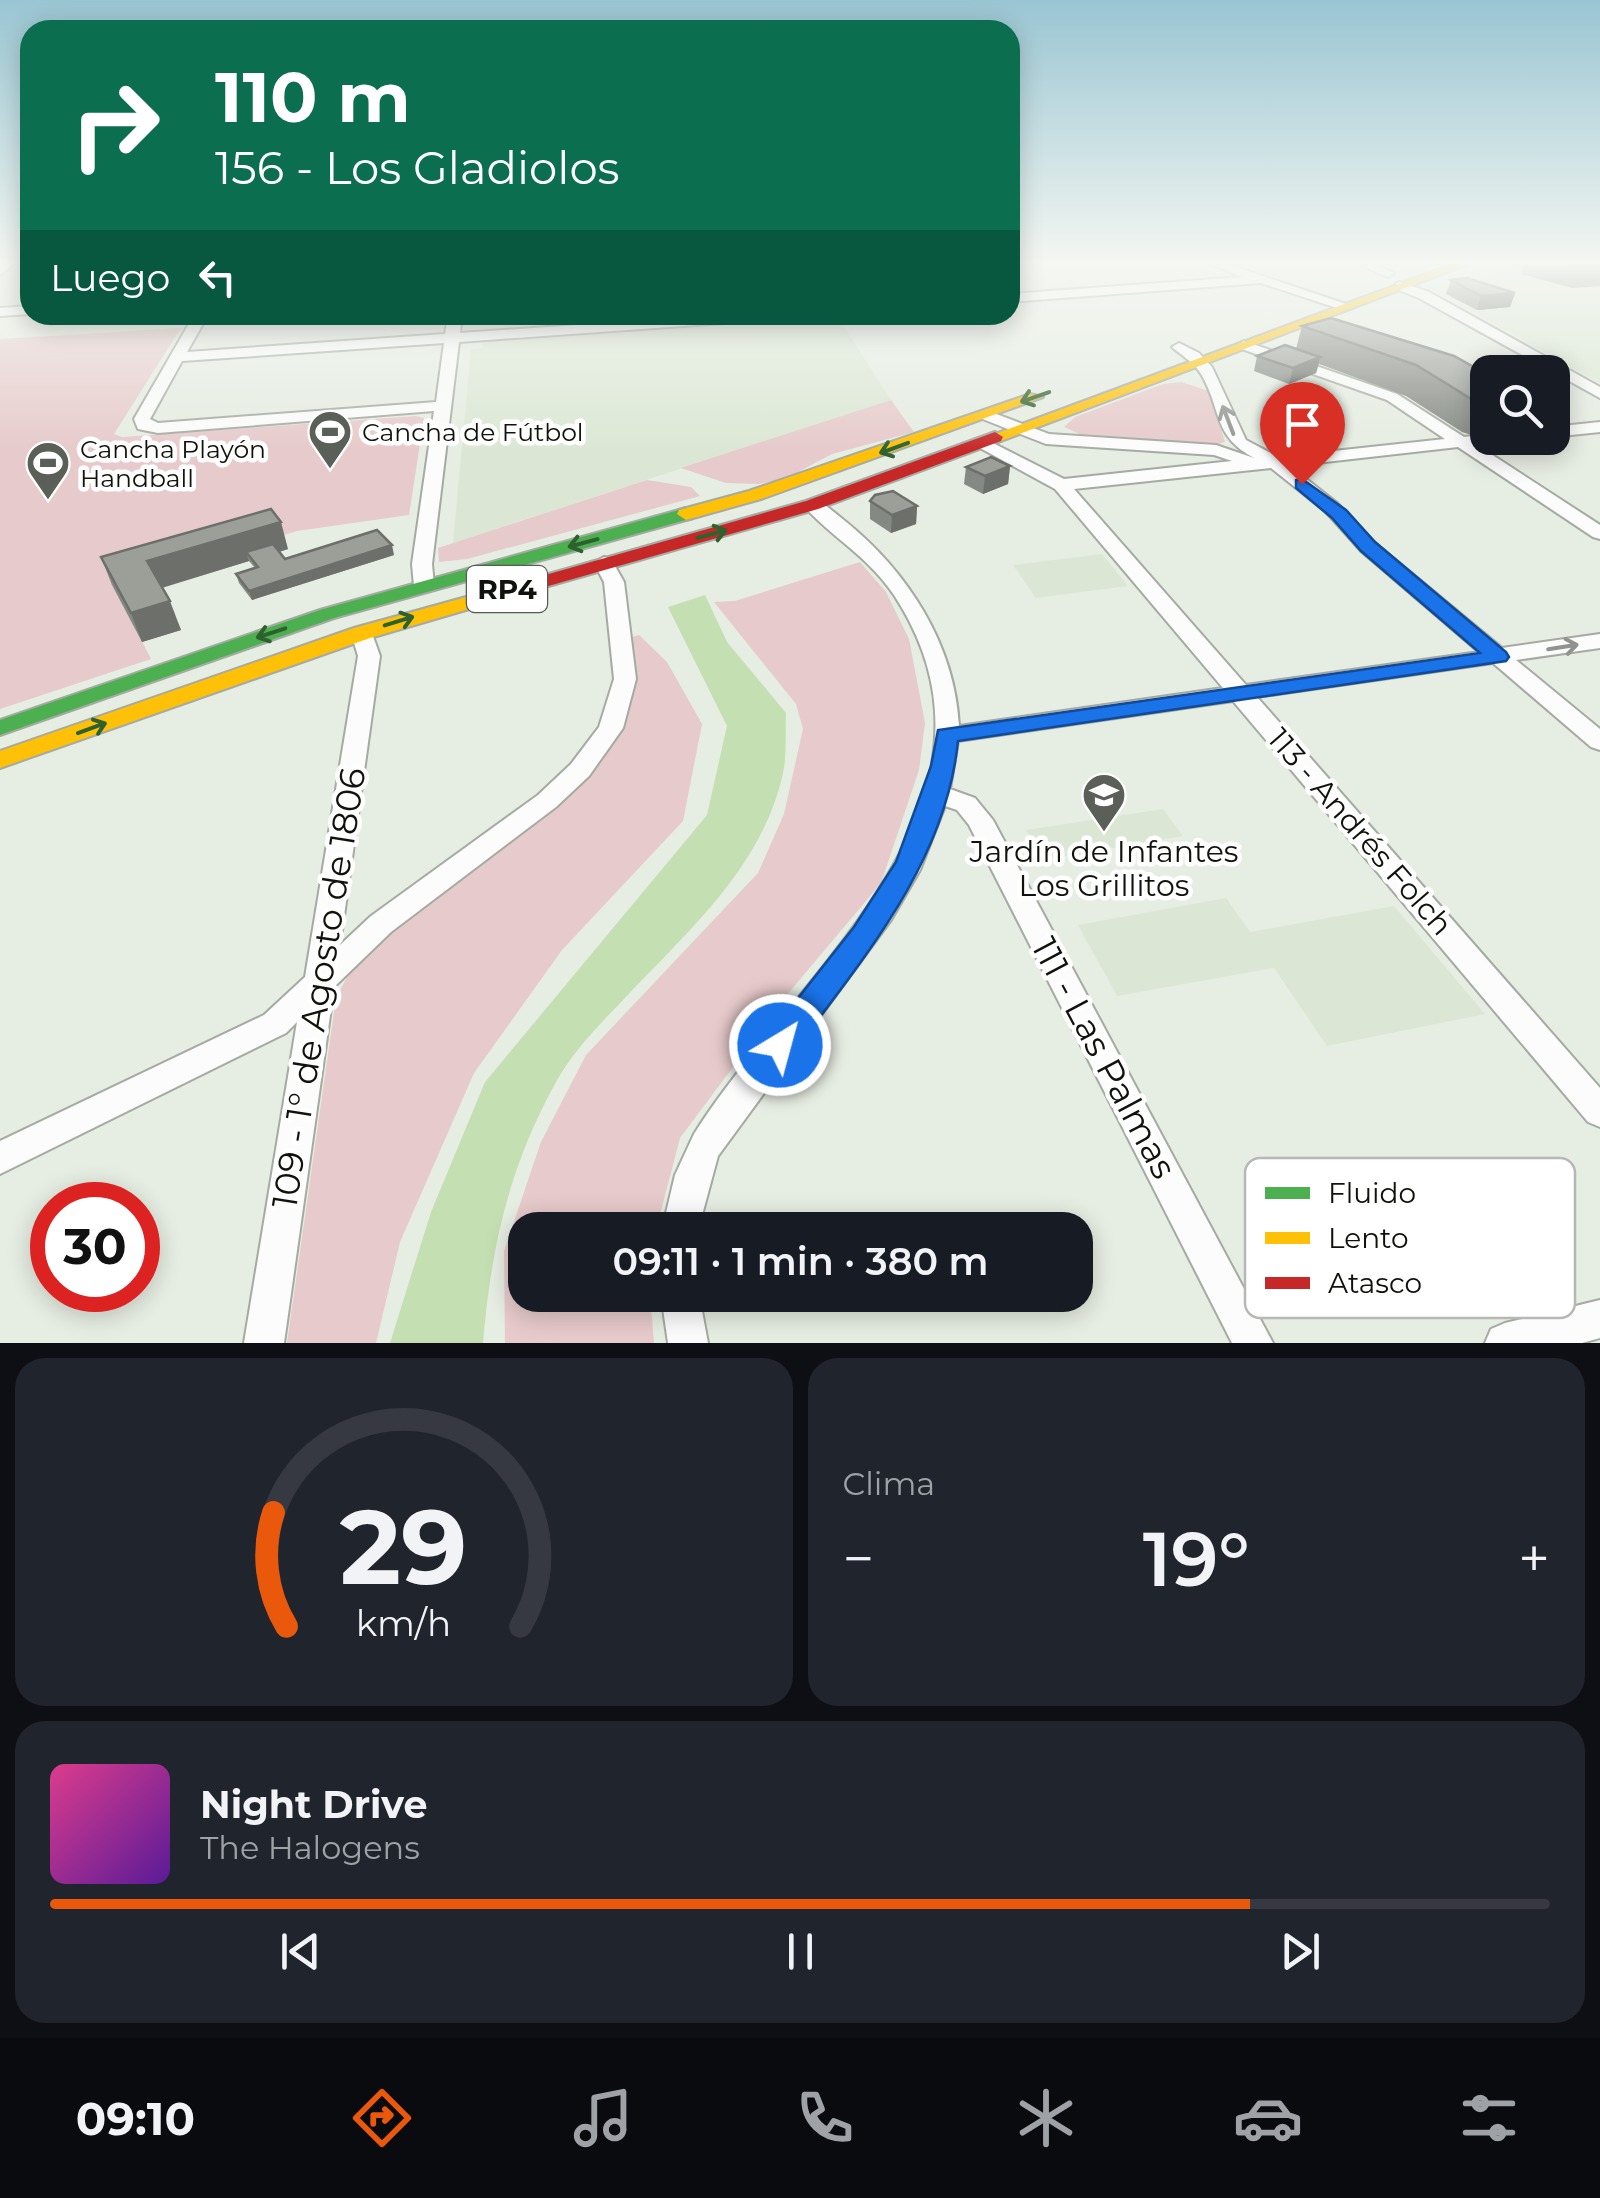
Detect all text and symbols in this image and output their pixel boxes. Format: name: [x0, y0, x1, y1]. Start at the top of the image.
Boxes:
text: 110 m: [215, 54, 411, 140]
icon: right: [50, 60, 180, 190]
text: 156 - Los Gladiolos: [215, 140, 620, 195]
icon: left: [190, 250, 245, 305]
text: Luego: [50, 254, 170, 301]
map controls: [1470, 355, 1570, 455]
button: search: [1470, 355, 1570, 455]
pin: [1260, 382, 1345, 485]
one-way arrow: [1019, 390, 1051, 408]
icon: arrive: [1275, 397, 1330, 452]
one-way arrow: [1217, 405, 1235, 436]
sports icon: Cancha de Fútbol: [307, 409, 353, 470]
place label: Cancha de Fútbol: [362, 417, 584, 447]
place label: Cancha Playón Handball: [80, 434, 266, 493]
sports icon: Cancha Playón Handball: [25, 440, 71, 501]
one-way arrow: [878, 440, 910, 458]
one-way arrow: [696, 524, 727, 543]
one-way arrow: [568, 535, 600, 554]
road number: RP4: [467, 566, 547, 612]
one-way arrow: [383, 611, 414, 629]
one-way arrow: [256, 625, 288, 643]
one-way arrow: [1546, 637, 1579, 655]
one-way arrow: [75, 718, 106, 736]
street label: 113 - Andrés Folch: [1260, 721, 1460, 943]
street label: 109 - 1° de Agosto de 1806: [262, 765, 375, 1211]
school or university icon: Jardín de Infantes Los Grillitos: [1081, 772, 1127, 833]
place label: Jardín de Infantes Los Grillitos: [969, 833, 1238, 904]
street label: 111 - Las Palmas: [1023, 930, 1186, 1186]
position arrow: [728, 993, 832, 1097]
legend: [1245, 1158, 1575, 1318]
text: Fluido: [1328, 1176, 1416, 1210]
speed limit sign: 30: [30, 1182, 160, 1312]
text: Lento: [1328, 1221, 1409, 1255]
text: 09:11 · 1 min · 380 m: [612, 1238, 989, 1285]
text: Atasco: [1328, 1266, 1422, 1300]
text: Clima: [843, 1464, 935, 1503]
text: 29: [340, 1483, 468, 1610]
text: 19°: [1143, 1513, 1250, 1605]
text: −: [843, 1525, 874, 1592]
text: +: [1518, 1525, 1550, 1592]
text: km/h: [356, 1601, 451, 1645]
text: Night Drive: [200, 1781, 427, 1828]
text: The Halogens: [200, 1828, 420, 1867]
icon: previous: [273, 1924, 328, 1979]
icon: pause: [773, 1924, 828, 1979]
icon: next: [1273, 1924, 1328, 1979]
icon: directions: [347, 2083, 417, 2153]
icon: music: [568, 2083, 638, 2153]
icon: phone: [790, 2083, 860, 2153]
icon: climate: [1011, 2083, 1081, 2153]
icon: car: [1233, 2083, 1303, 2153]
icon: filters: [1454, 2083, 1524, 2153]
text: 09:10: [76, 2091, 195, 2146]

